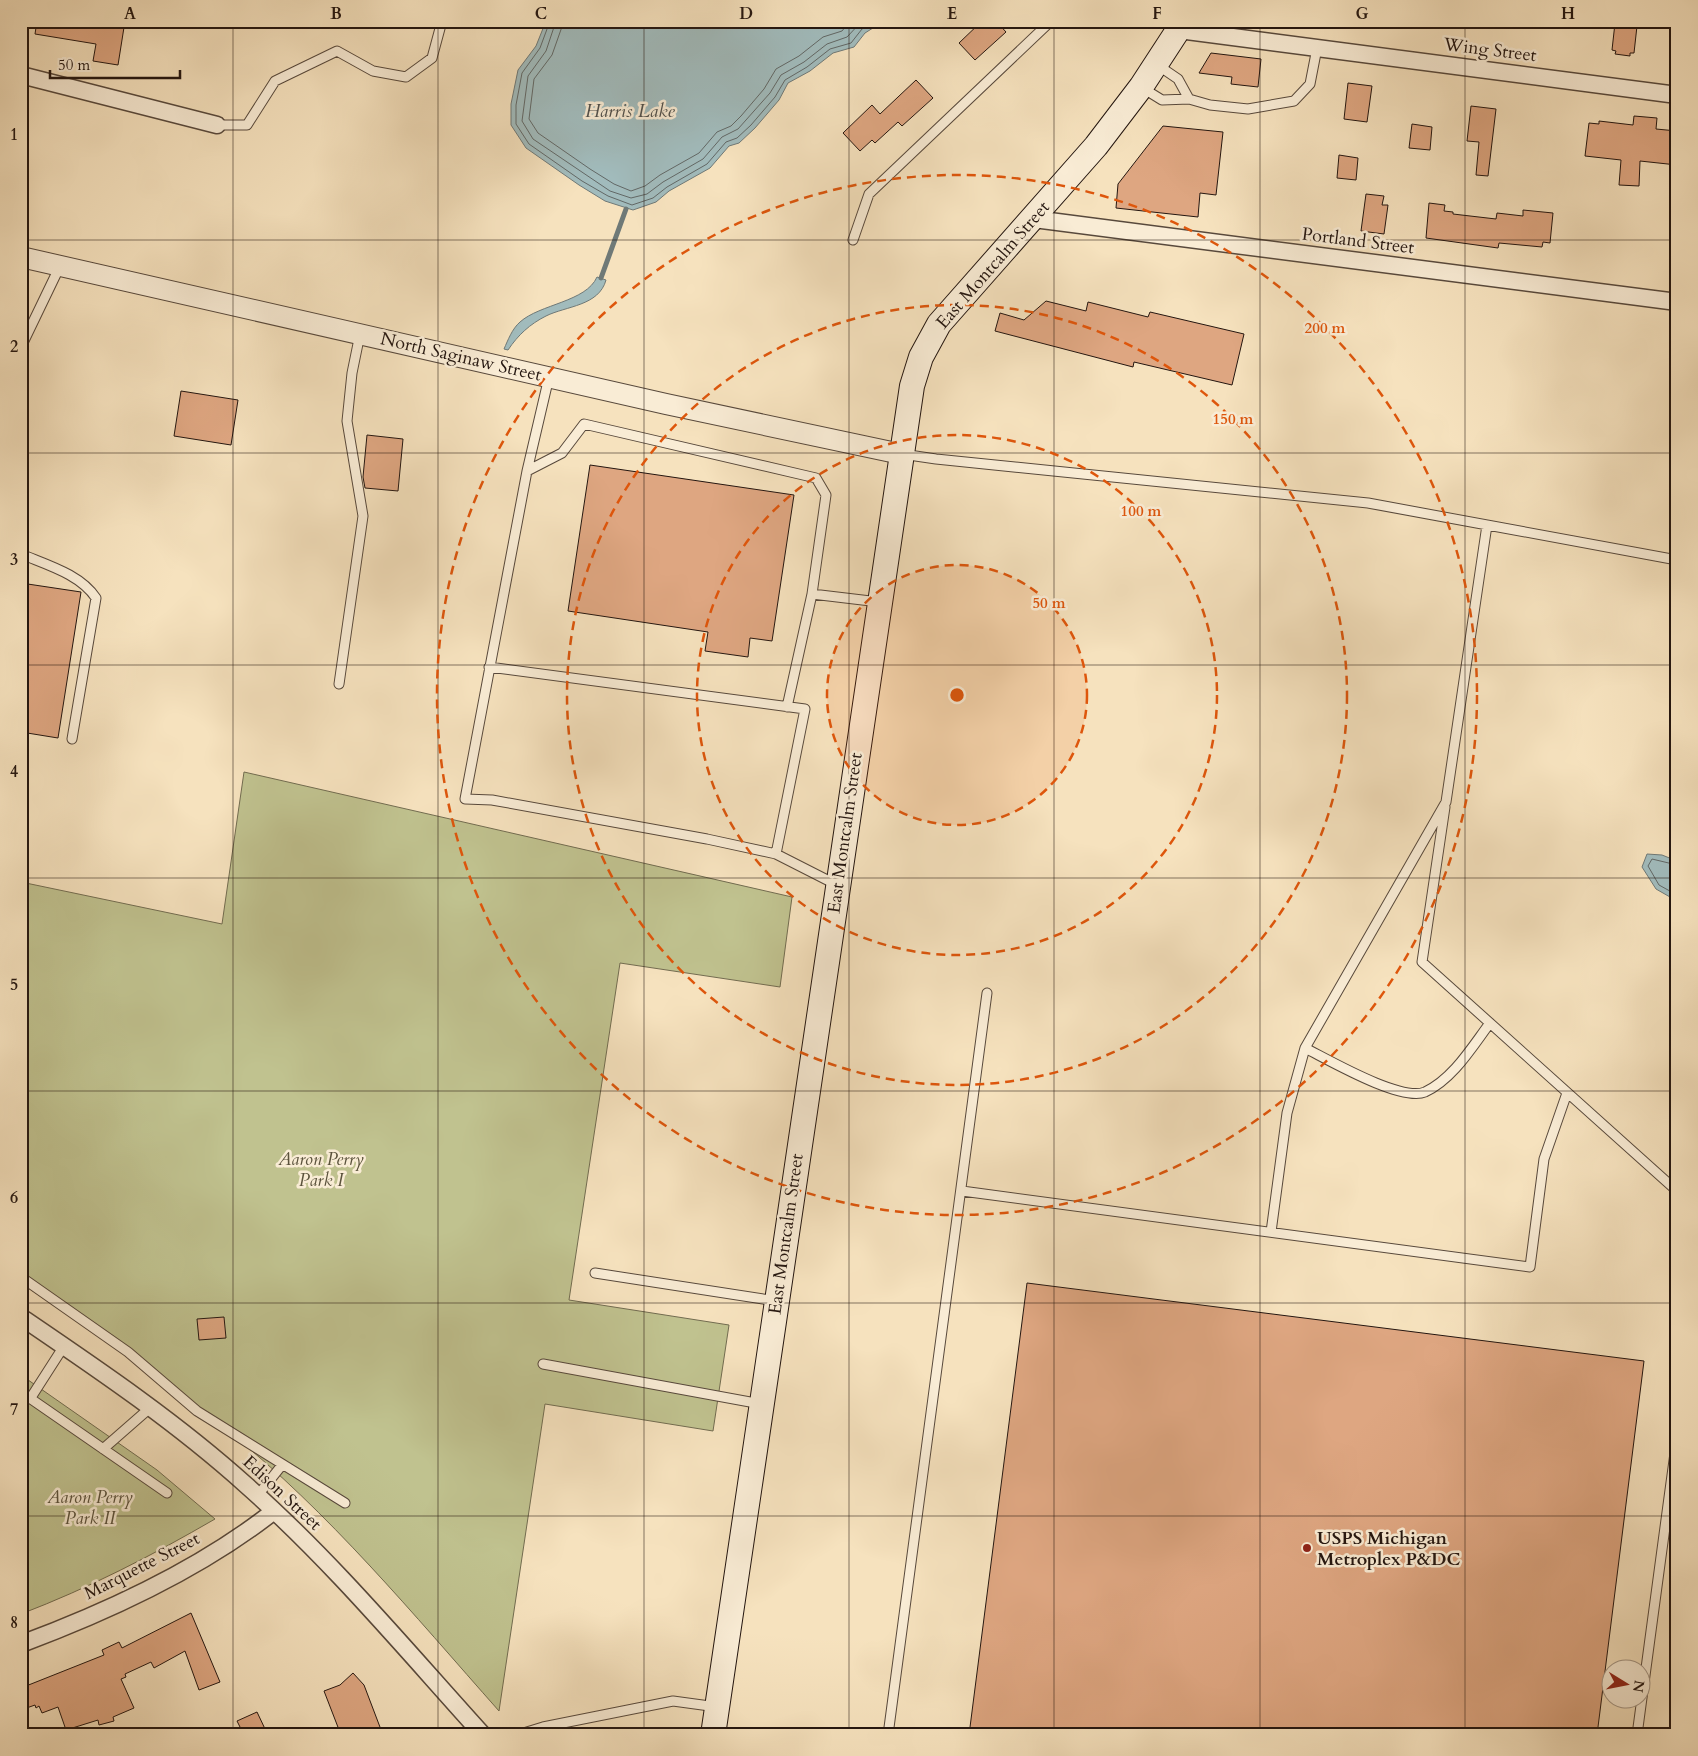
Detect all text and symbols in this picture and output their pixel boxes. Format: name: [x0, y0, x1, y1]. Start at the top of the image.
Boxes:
text: A: [124, 3, 136, 25]
text: B: [330, 3, 342, 25]
text: C: [535, 3, 547, 25]
text: D: [739, 3, 753, 25]
text: E: [947, 3, 957, 25]
text: F: [1152, 3, 1162, 25]
text: G: [1355, 3, 1369, 25]
text: H: [1561, 3, 1575, 25]
street label: Wing Street: [1441, 32, 1538, 68]
scale bar: [50, 48, 180, 80]
text: 50 m: [58, 55, 90, 75]
water label: Harris Lake: [585, 98, 676, 124]
text: 1: [10, 124, 18, 146]
street label: East Montcalm Street: [930, 195, 1056, 334]
street label: Portland Street: [1300, 222, 1416, 260]
text: 200 m: [1305, 318, 1346, 338]
street label: North Saginaw Street: [378, 326, 544, 388]
text: 2: [10, 336, 18, 358]
text: 150 m: [1213, 409, 1254, 429]
text: 100 m: [1121, 501, 1162, 521]
text: 3: [10, 549, 18, 571]
text: 50 m: [1032, 593, 1066, 613]
centre of rings: [948, 686, 966, 704]
street label: East Montcalm Street: [821, 751, 869, 915]
text: 4: [10, 761, 18, 783]
text: 5: [10, 974, 18, 996]
park label: Aaron Perry Park I: [277, 1147, 364, 1193]
street label: East Montcalm Street: [762, 1152, 810, 1316]
text: 6: [10, 1187, 18, 1209]
text: 7: [10, 1399, 18, 1421]
street label: Edison Street: [237, 1450, 327, 1536]
park label: Aaron Perry Park II: [46, 1485, 133, 1531]
street label: Marquette Street: [80, 1526, 204, 1606]
place label: USPS Michigan Metroplex P&DC: [1317, 1526, 1460, 1572]
marker: USPS Michigan Metroplex P&DC: [1301, 1542, 1313, 1554]
text: 8: [10, 1612, 18, 1634]
north arrow: [1600, 1658, 1650, 1708]
text: N: [1628, 1679, 1649, 1694]

